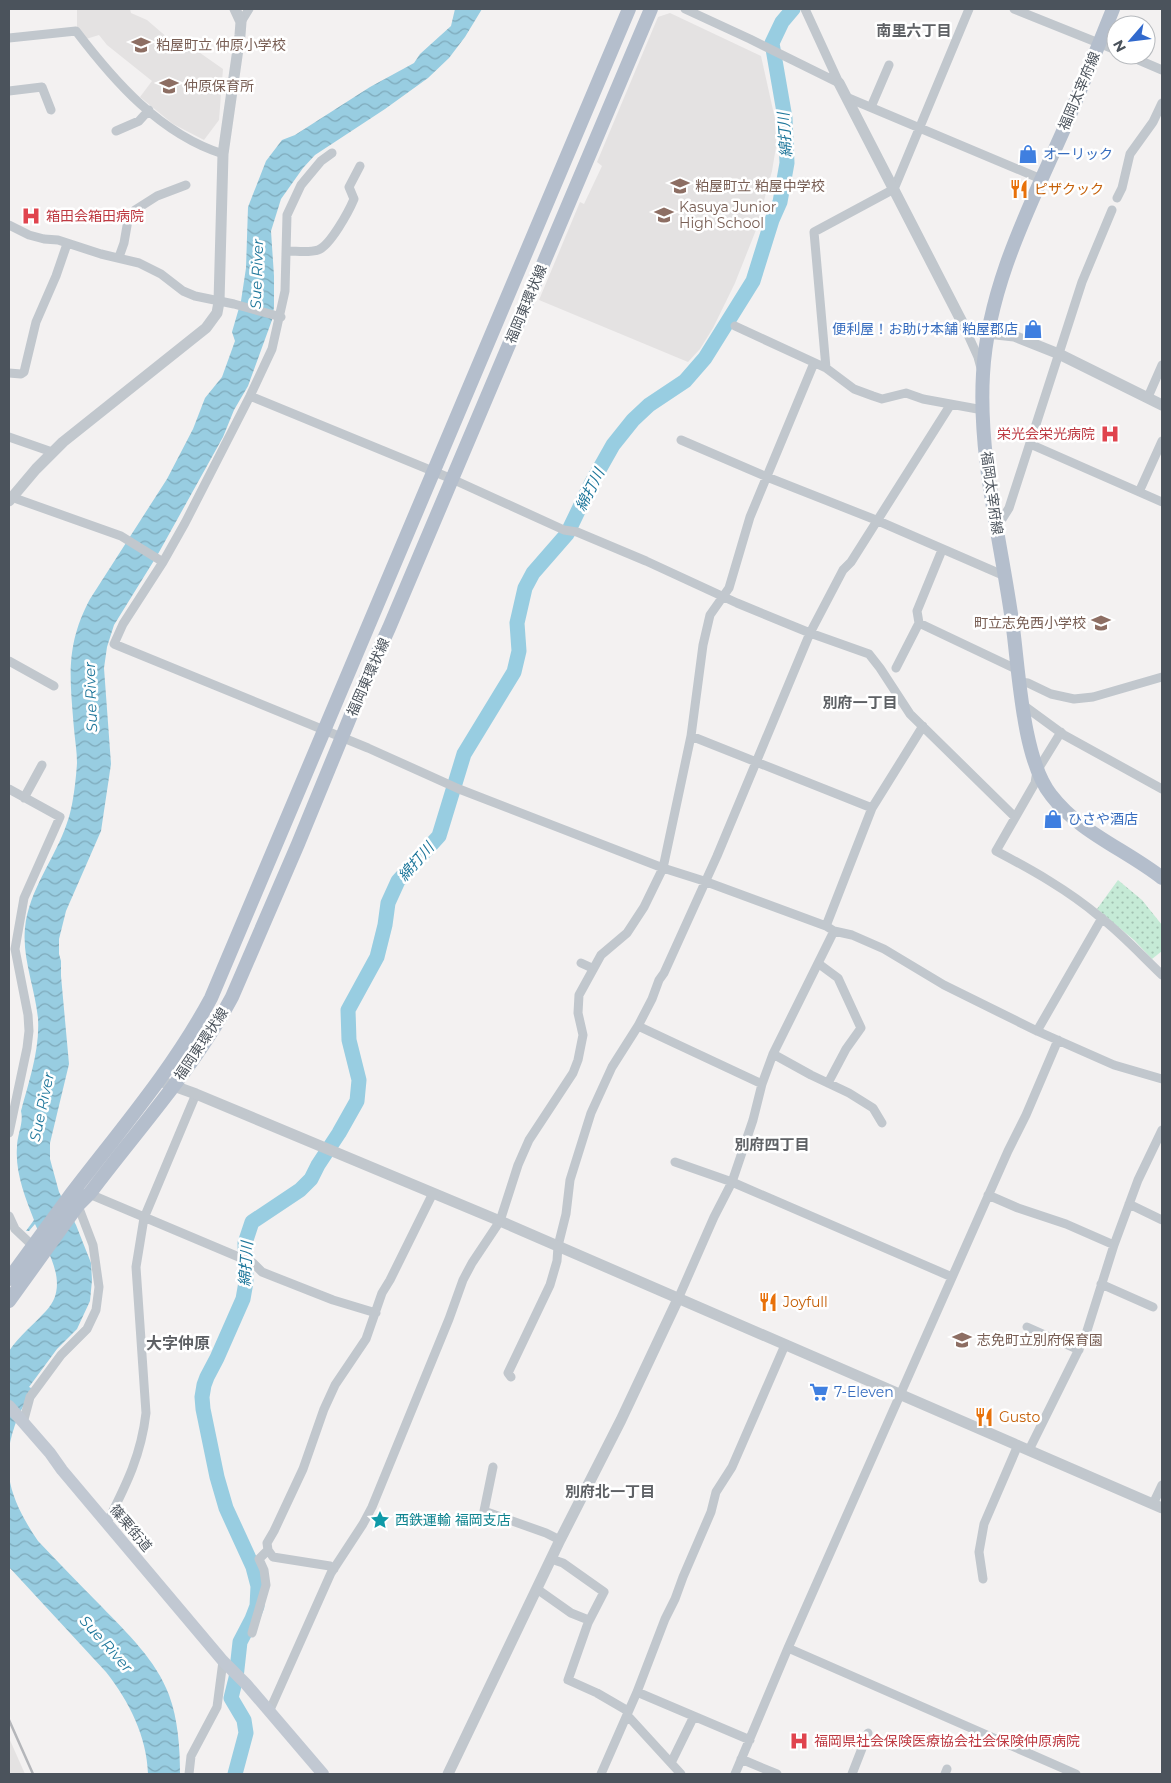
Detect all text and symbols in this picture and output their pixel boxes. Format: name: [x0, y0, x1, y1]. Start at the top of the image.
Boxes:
north arrow: [1106, 15, 1156, 65]
district label: 南里六丁目: [876, 21, 952, 40]
school or university icon: 粕屋町立 仲原小学校: [130, 34, 152, 56]
place label: 粕屋町立 仲原小学校: [156, 36, 286, 54]
text: N: [1109, 37, 1130, 55]
street label: 福岡太宰府線: [1054, 49, 1104, 133]
school or university icon: 仲原保育所: [158, 75, 180, 97]
place label: 仲原保育所: [184, 77, 254, 95]
water label: 綿打川: [773, 110, 796, 158]
shop icon: オーリック: [1017, 143, 1039, 165]
place label: オーリック: [1043, 145, 1113, 163]
school or university icon: 粕屋町立 粕屋中学校: [669, 175, 691, 197]
place label: 粕屋町立 粕屋中学校: [695, 177, 825, 195]
restaurant icon: ピザクック: [1008, 178, 1030, 200]
place label: ピザクック: [1034, 180, 1104, 198]
place label: Kasuya Junior High School: [679, 198, 777, 232]
school or university icon: Kasuya Junior High School: [653, 204, 675, 226]
hospital icon: 箱田会箱田病院: [20, 205, 42, 227]
place label: 箱田会箱田病院: [46, 207, 144, 225]
water label: Sue River: [246, 238, 267, 309]
street label: 福岡東環状線: [501, 262, 551, 346]
shop icon: 便利屋！お助け本舗 粕屋郡店: [1022, 318, 1044, 340]
place label: 便利屋！お助け本舗 粕屋郡店: [832, 320, 1018, 338]
hospital icon: 栄光会栄光病院: [1099, 423, 1121, 445]
place label: 栄光会栄光病院: [997, 425, 1095, 443]
street label: 福岡太宰府線: [977, 450, 1007, 536]
water label: 綿打川: [571, 464, 609, 514]
school or university icon: 町立志免西小学校: [1090, 612, 1112, 634]
place label: 町立志免西小学校: [974, 614, 1086, 632]
street label: 福岡東環状線: [343, 635, 393, 719]
water label: Sue River: [80, 661, 101, 732]
district label: 別府一丁目: [822, 693, 898, 712]
shop icon: ひさや酒店: [1042, 808, 1064, 830]
place label: ひさや酒店: [1068, 810, 1138, 828]
water label: 綿打川: [394, 837, 439, 885]
street label: 福岡東環状線: [170, 1004, 232, 1084]
water label: Sue River: [25, 1070, 58, 1143]
district label: 別府四丁目: [734, 1135, 810, 1154]
water label: 綿打川: [235, 1239, 256, 1287]
restaurant icon: Joyfull: [757, 1291, 779, 1313]
place label: Joyfull: [782, 1293, 828, 1311]
school or university icon: 志免町立別府保育園: [951, 1329, 973, 1351]
place label: 志免町立別府保育園: [977, 1331, 1103, 1349]
district label: 大字仲原: [146, 1334, 210, 1353]
supermarket icon: 7-Eleven: [808, 1381, 830, 1403]
place label: 7-Eleven: [834, 1383, 894, 1401]
restaurant icon: Gusto: [973, 1406, 995, 1428]
place label: Gusto: [999, 1408, 1040, 1426]
district label: 別府北一丁目: [565, 1482, 655, 1501]
street label: 篠栗街道: [106, 1501, 156, 1555]
place icon: 西鉄運輸 福岡支店: [369, 1509, 391, 1531]
place label: 西鉄運輸 福岡支店: [395, 1511, 511, 1529]
water label: Sue River: [76, 1611, 138, 1677]
hospital icon: 福岡県社会保険医療協会社会保険仲原病院: [788, 1730, 810, 1752]
place label: 福岡県社会保険医療協会社会保険仲原病院: [814, 1732, 1080, 1750]

